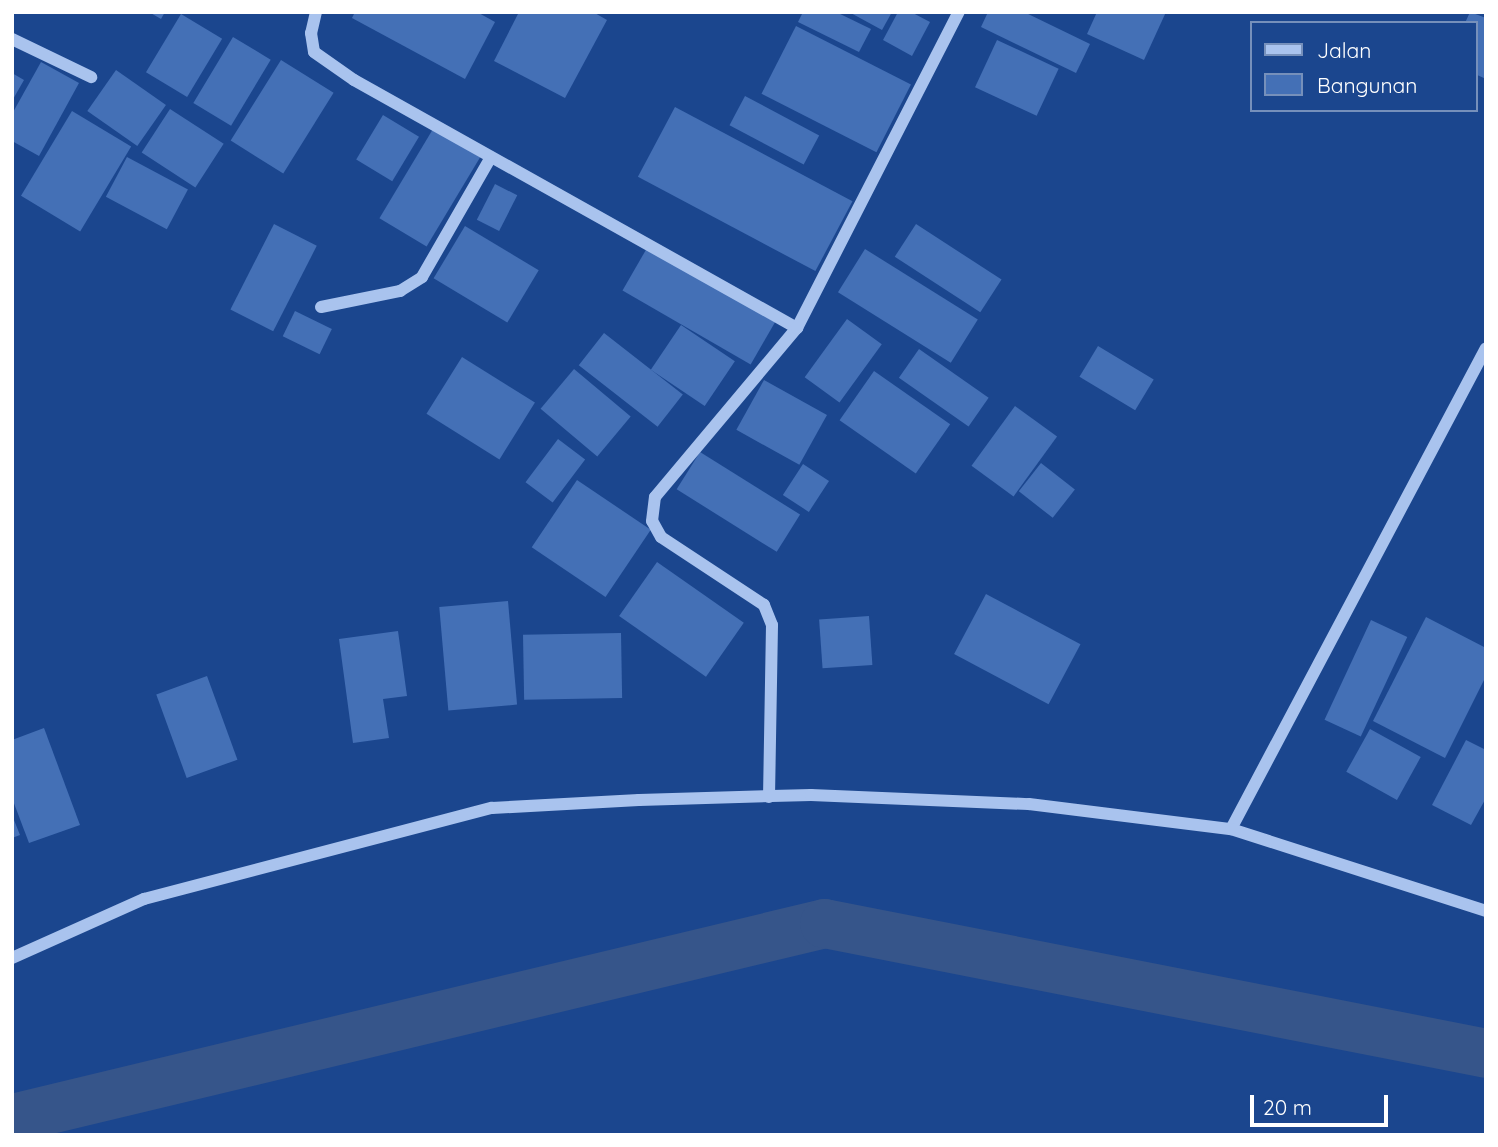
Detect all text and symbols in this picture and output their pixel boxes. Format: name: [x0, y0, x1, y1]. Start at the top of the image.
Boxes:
legend: [1250, 21, 1477, 112]
text: Jalan: [1317, 37, 1371, 63]
text: Bangunan: [1317, 72, 1417, 98]
scale bar: [1253, 1080, 1391, 1124]
text: 20 m: [1263, 1094, 1312, 1120]

